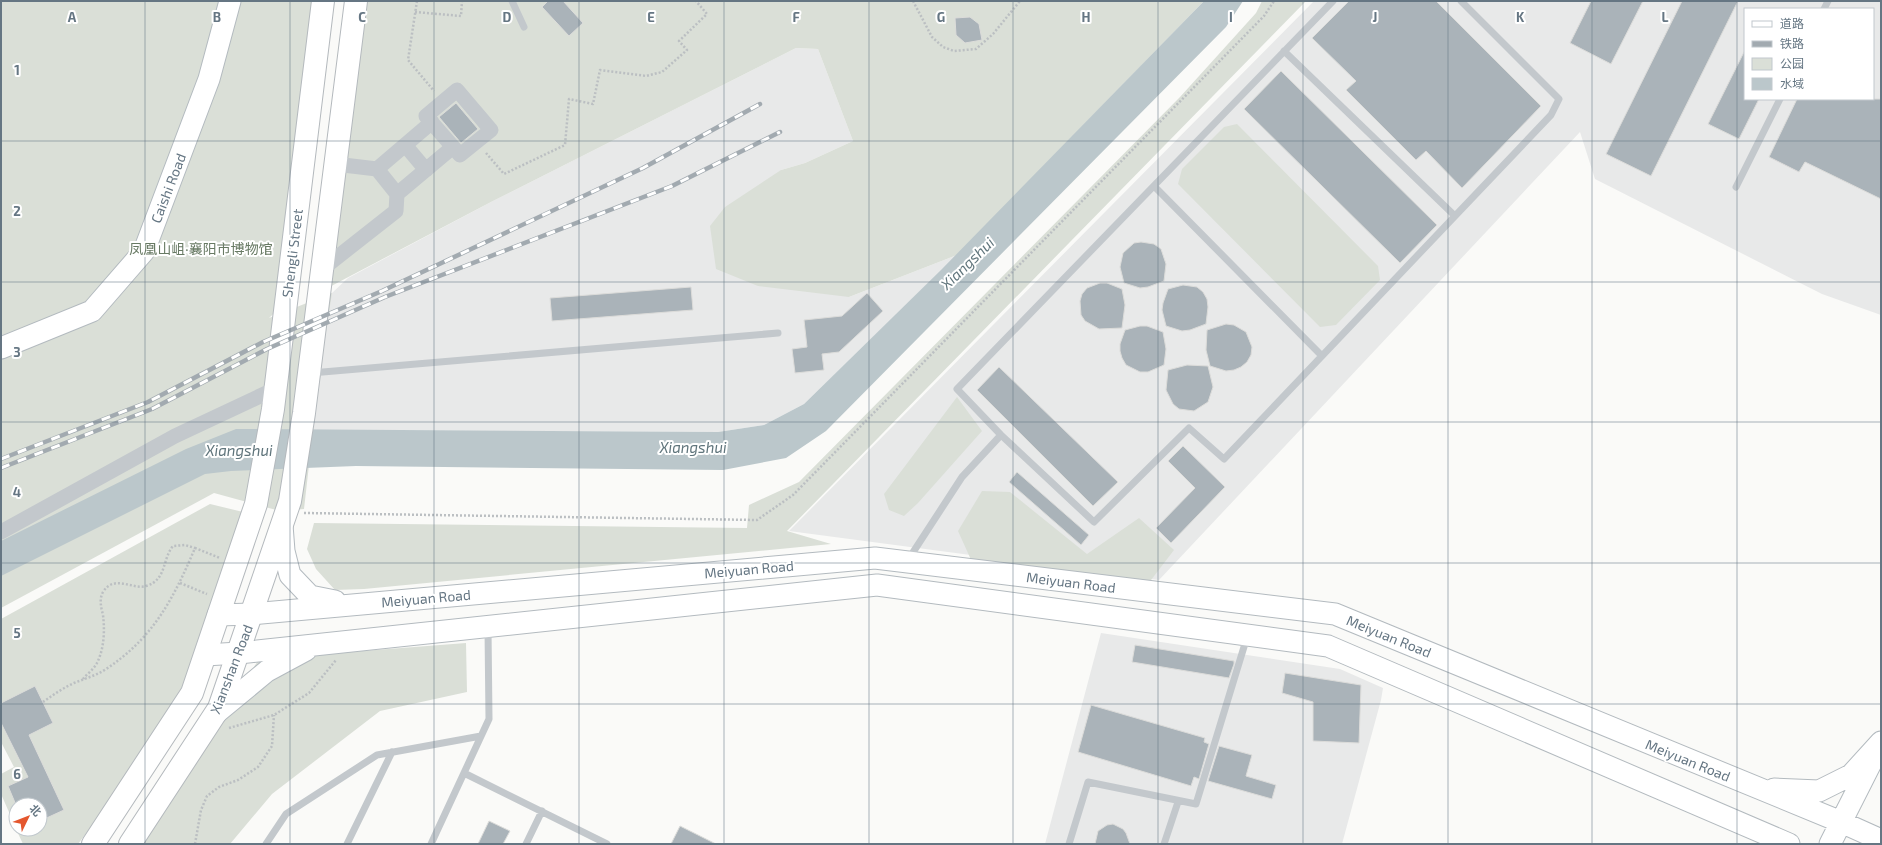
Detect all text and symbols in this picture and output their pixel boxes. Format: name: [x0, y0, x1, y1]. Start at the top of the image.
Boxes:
legend: [1744, 8, 1874, 100]
text: A: [68, 9, 77, 25]
text: B: [213, 9, 221, 25]
text: C: [358, 9, 366, 25]
text: D: [503, 9, 512, 25]
text: E: [647, 9, 655, 25]
text: F: [792, 9, 800, 25]
text: G: [937, 9, 945, 25]
text: H: [1082, 9, 1091, 25]
text: I: [1229, 9, 1233, 25]
text: J: [1373, 9, 1377, 25]
text: K: [1516, 9, 1525, 25]
text: L: [1662, 9, 1669, 25]
text: 道路: [1780, 16, 1804, 30]
text: 铁路: [1780, 36, 1804, 50]
text: 公园: [1780, 56, 1804, 70]
text: 1: [14, 62, 20, 78]
text: 水域: [1780, 76, 1804, 90]
street label: Caishi Road: [147, 151, 189, 225]
text: 2: [13, 203, 21, 219]
street label: Shengli Street: [278, 208, 306, 298]
water label: Xiangshui: [936, 233, 998, 293]
park label: 凤凰山岨·襄阳市博物馆: [129, 240, 273, 257]
text: 3: [13, 344, 21, 360]
water label: Xiangshui: [658, 438, 727, 456]
water label: Xiangshui: [204, 441, 273, 459]
text: 4: [13, 484, 21, 500]
street label: Meiyuan Road: [704, 557, 794, 581]
street label: Meiyuan Road: [1025, 568, 1117, 596]
street label: Meiyuan Road: [381, 586, 471, 610]
street label: Meiyuan Road: [1344, 611, 1434, 661]
street label: Xianshan Road: [206, 622, 256, 716]
text: 5: [13, 625, 21, 641]
street label: Meiyuan Road: [1643, 735, 1733, 785]
text: 6: [13, 766, 21, 782]
north arrow: [8, 797, 48, 837]
text: 北: [27, 801, 44, 818]

